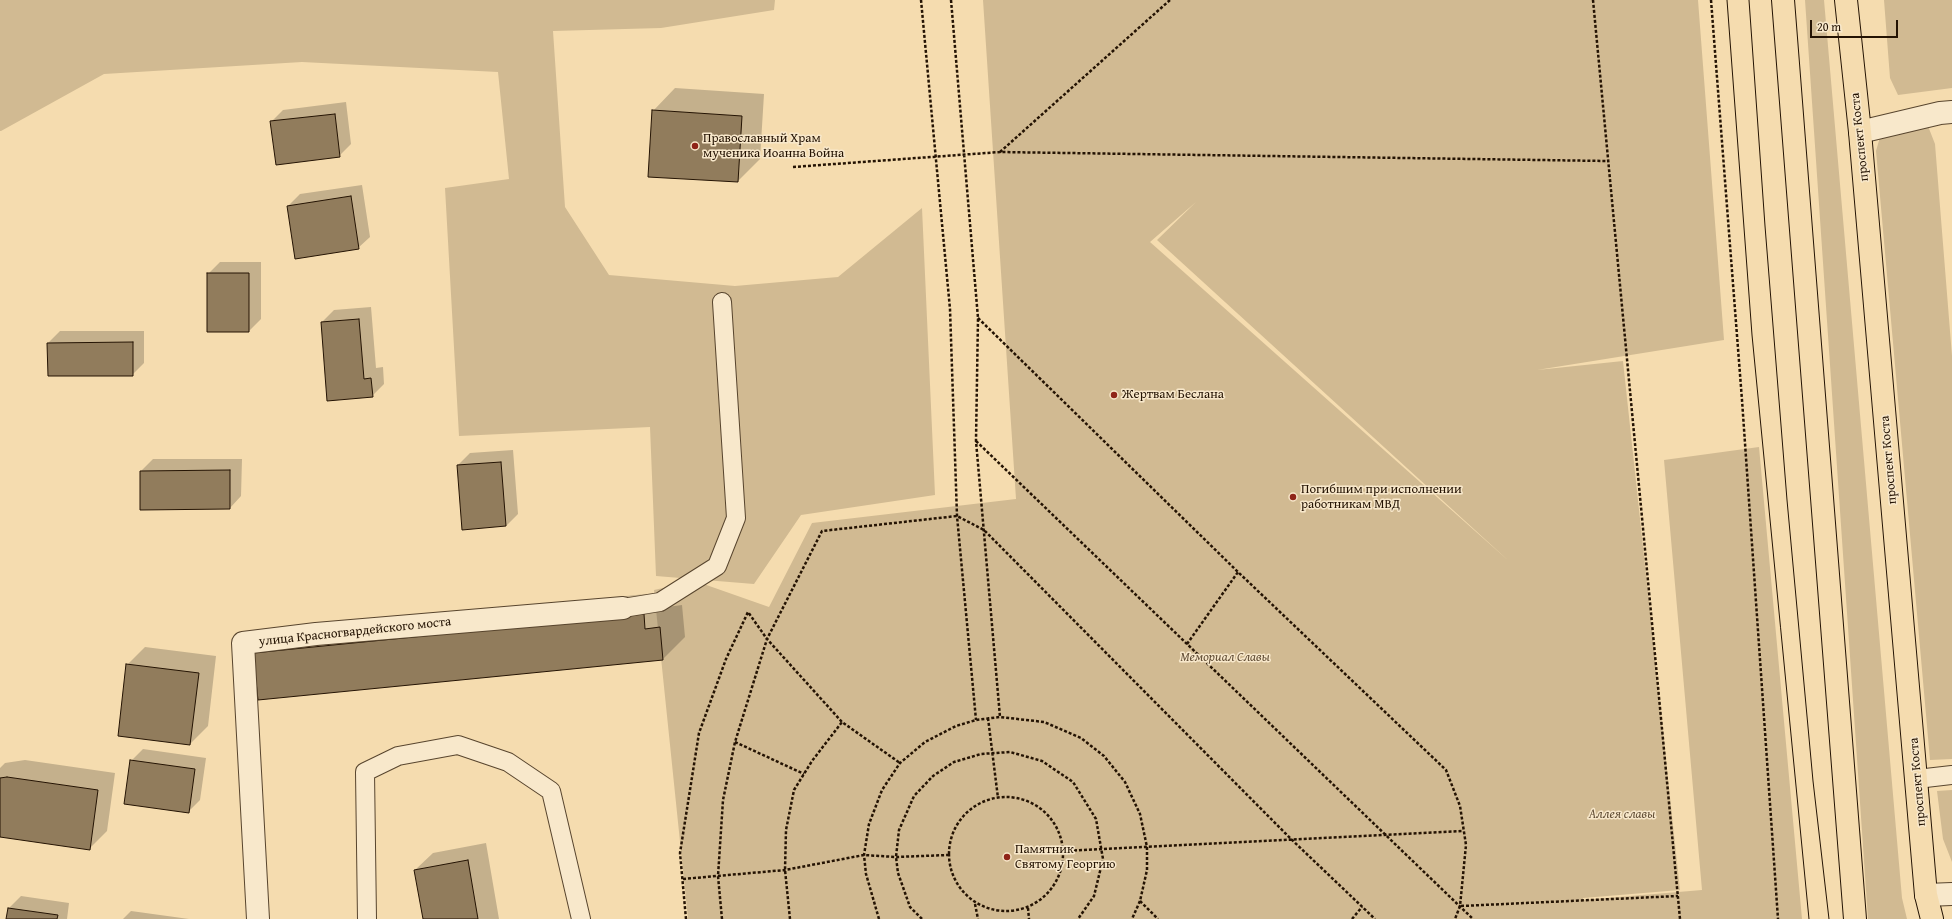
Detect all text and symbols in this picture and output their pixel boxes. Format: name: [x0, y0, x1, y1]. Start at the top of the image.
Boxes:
scale bar: [1812, 12, 1900, 38]
text: 20 m: [1817, 18, 1841, 35]
street label: проспект Коста: [1848, 92, 1872, 182]
place label: Православный Храм мученика Иоанна Война: [703, 131, 844, 162]
marker: Православный Храм мученика Иоанна Война: [690, 141, 700, 151]
place label: Жертвам Беслана: [1122, 387, 1224, 403]
marker: Жертвам Беслана: [1109, 390, 1119, 400]
street label: проспект Коста: [1877, 415, 1901, 505]
place label: Погибшим при исполнении работникам МВД: [1301, 482, 1462, 513]
marker: Погибшим при исполнении работникам МВД: [1288, 492, 1298, 502]
street label: улица Красногвардейского моста: [258, 614, 452, 650]
park label: Мемориал Славы: [1180, 650, 1270, 666]
street label: проспект Коста: [1906, 737, 1930, 827]
park label: Аллея славы: [1589, 807, 1655, 823]
place label: Памятник Святому Георгию: [1015, 842, 1115, 873]
marker: Памятник Святому Георгию: [1002, 852, 1012, 862]

